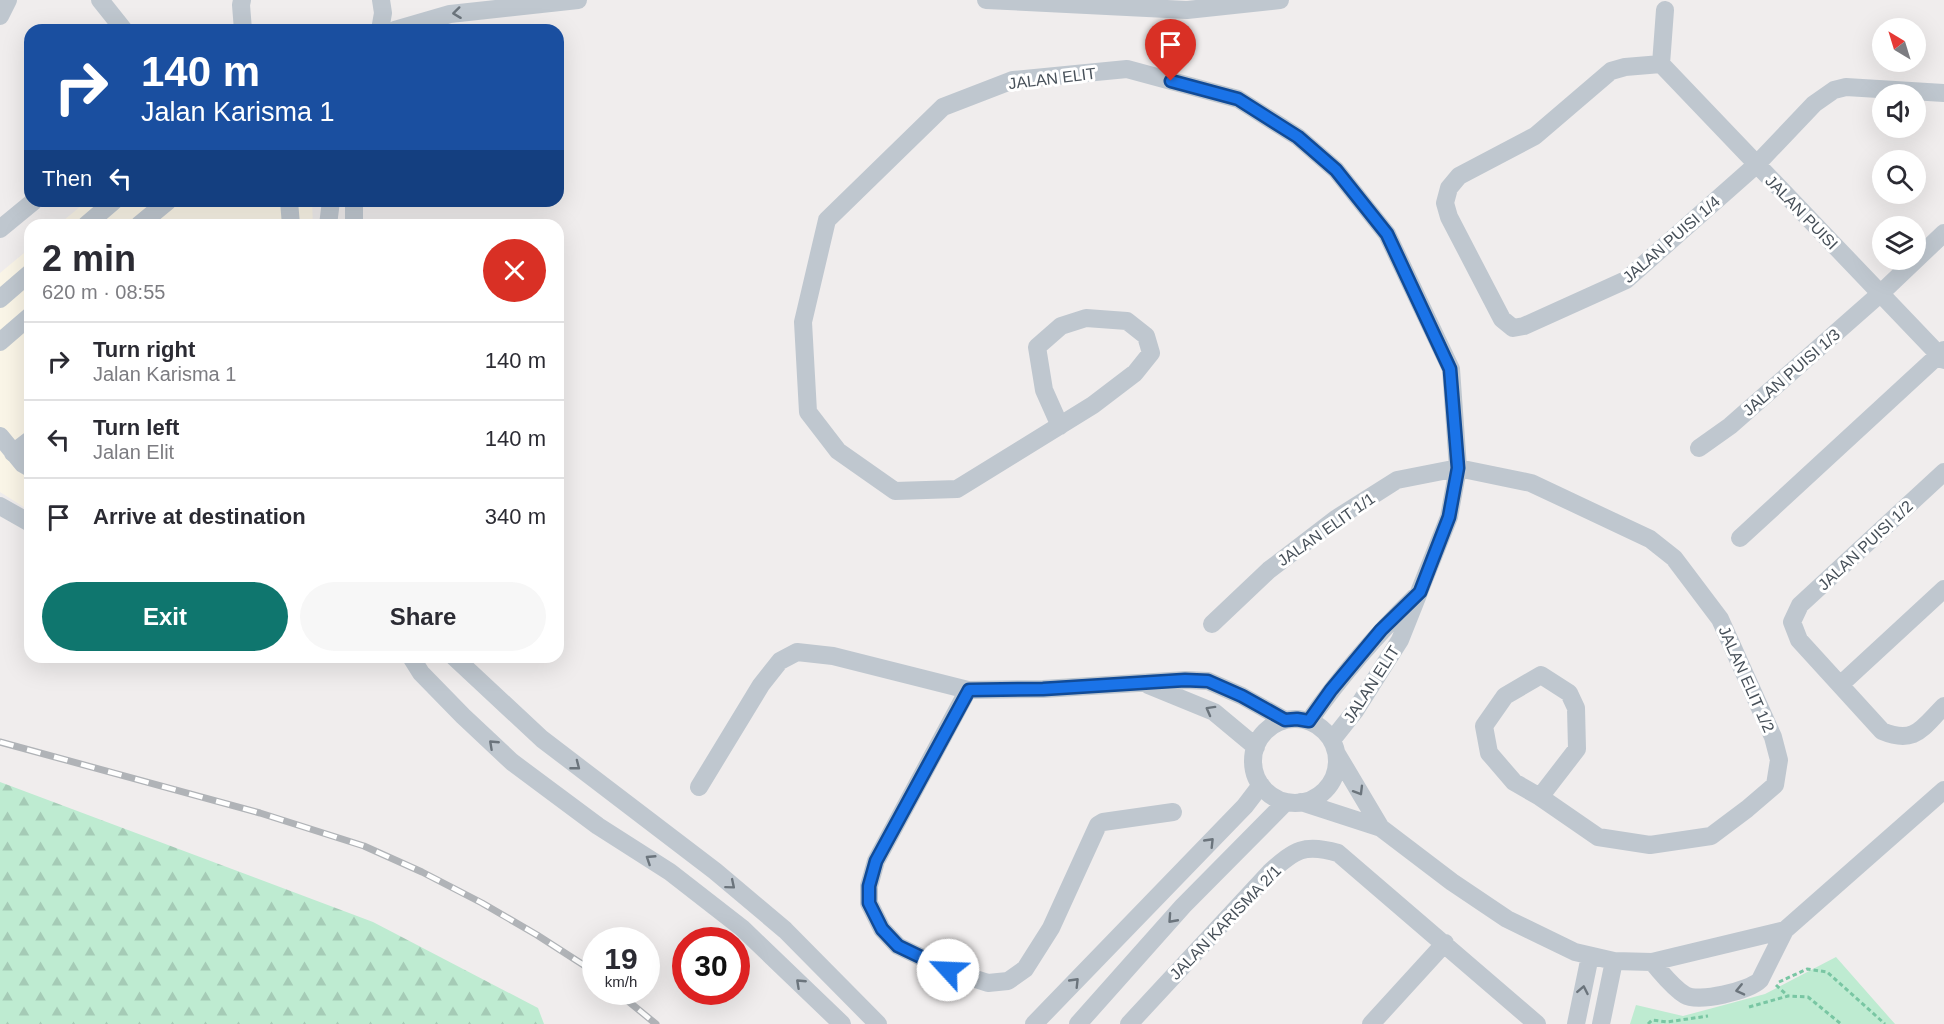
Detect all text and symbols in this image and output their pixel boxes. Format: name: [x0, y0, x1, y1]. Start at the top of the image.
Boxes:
one-way arrow: [453, 7, 462, 19]
north arrow: [1872, 18, 1926, 72]
map controls: [1872, 18, 1926, 270]
pin: [1145, 19, 1196, 81]
icon: arrive: [1154, 28, 1187, 61]
icon: right: [42, 48, 120, 126]
text: 140 m: [141, 48, 260, 95]
street label: JALAN ELIT: [1007, 65, 1097, 92]
button: sound: [1872, 84, 1926, 138]
text: Jalan Karisma 1: [141, 97, 335, 127]
button: search: [1872, 150, 1926, 204]
icon: left: [104, 162, 137, 195]
text: Then: [42, 166, 92, 191]
street label: JALAN PUISI: [1762, 172, 1841, 253]
street label: JALAN PUISI 1/4: [1619, 193, 1723, 286]
button: layers: [1872, 216, 1926, 270]
text: 2 min: [42, 238, 136, 279]
button: close: [483, 239, 546, 302]
text: 620 m · 08:55: [42, 281, 165, 303]
street label: JALAN PUISI 1/3: [1739, 326, 1843, 419]
text: Turn right: [93, 337, 195, 362]
icon: right: [42, 345, 75, 378]
text: 140 m: [485, 348, 546, 373]
text: Jalan Karisma 1: [93, 363, 236, 385]
text: Turn left: [93, 415, 179, 440]
icon: left: [42, 423, 75, 456]
text: 140 m: [485, 426, 546, 451]
text: Jalan Elit: [93, 441, 174, 463]
street label: JALAN ELIT 1/1: [1275, 490, 1378, 569]
street label: JALAN PUISI 1/2: [1815, 497, 1916, 593]
icon: arrive: [42, 501, 75, 534]
text: Arrive at destination: [93, 504, 306, 529]
text: 340 m: [485, 504, 546, 529]
button: Exit: [42, 582, 288, 651]
button: Share: [300, 582, 546, 651]
street label: JALAN ELIT 1/2: [1716, 623, 1778, 735]
street label: JALAN ELIT: [1340, 643, 1403, 726]
one-way arrow: [1206, 706, 1216, 718]
one-way arrow: [489, 740, 499, 751]
one-way arrow: [569, 758, 580, 769]
one-way arrow: [1352, 785, 1363, 795]
one-way arrow: [1203, 838, 1214, 849]
one-way arrow: [645, 856, 656, 867]
street label: JALAN KARISMA 2/1: [1166, 862, 1284, 983]
one-way arrow: [724, 877, 735, 888]
one-way arrow: [1168, 912, 1179, 923]
speed limit sign: 30: [672, 927, 750, 1005]
position arrow: [916, 938, 980, 1002]
text: 19: [604, 942, 638, 975]
text: km/h: [605, 973, 637, 990]
one-way arrow: [1067, 978, 1078, 989]
one-way arrow: [796, 979, 807, 990]
one-way arrow: [1735, 983, 1745, 996]
one-way arrow: [1576, 985, 1589, 995]

